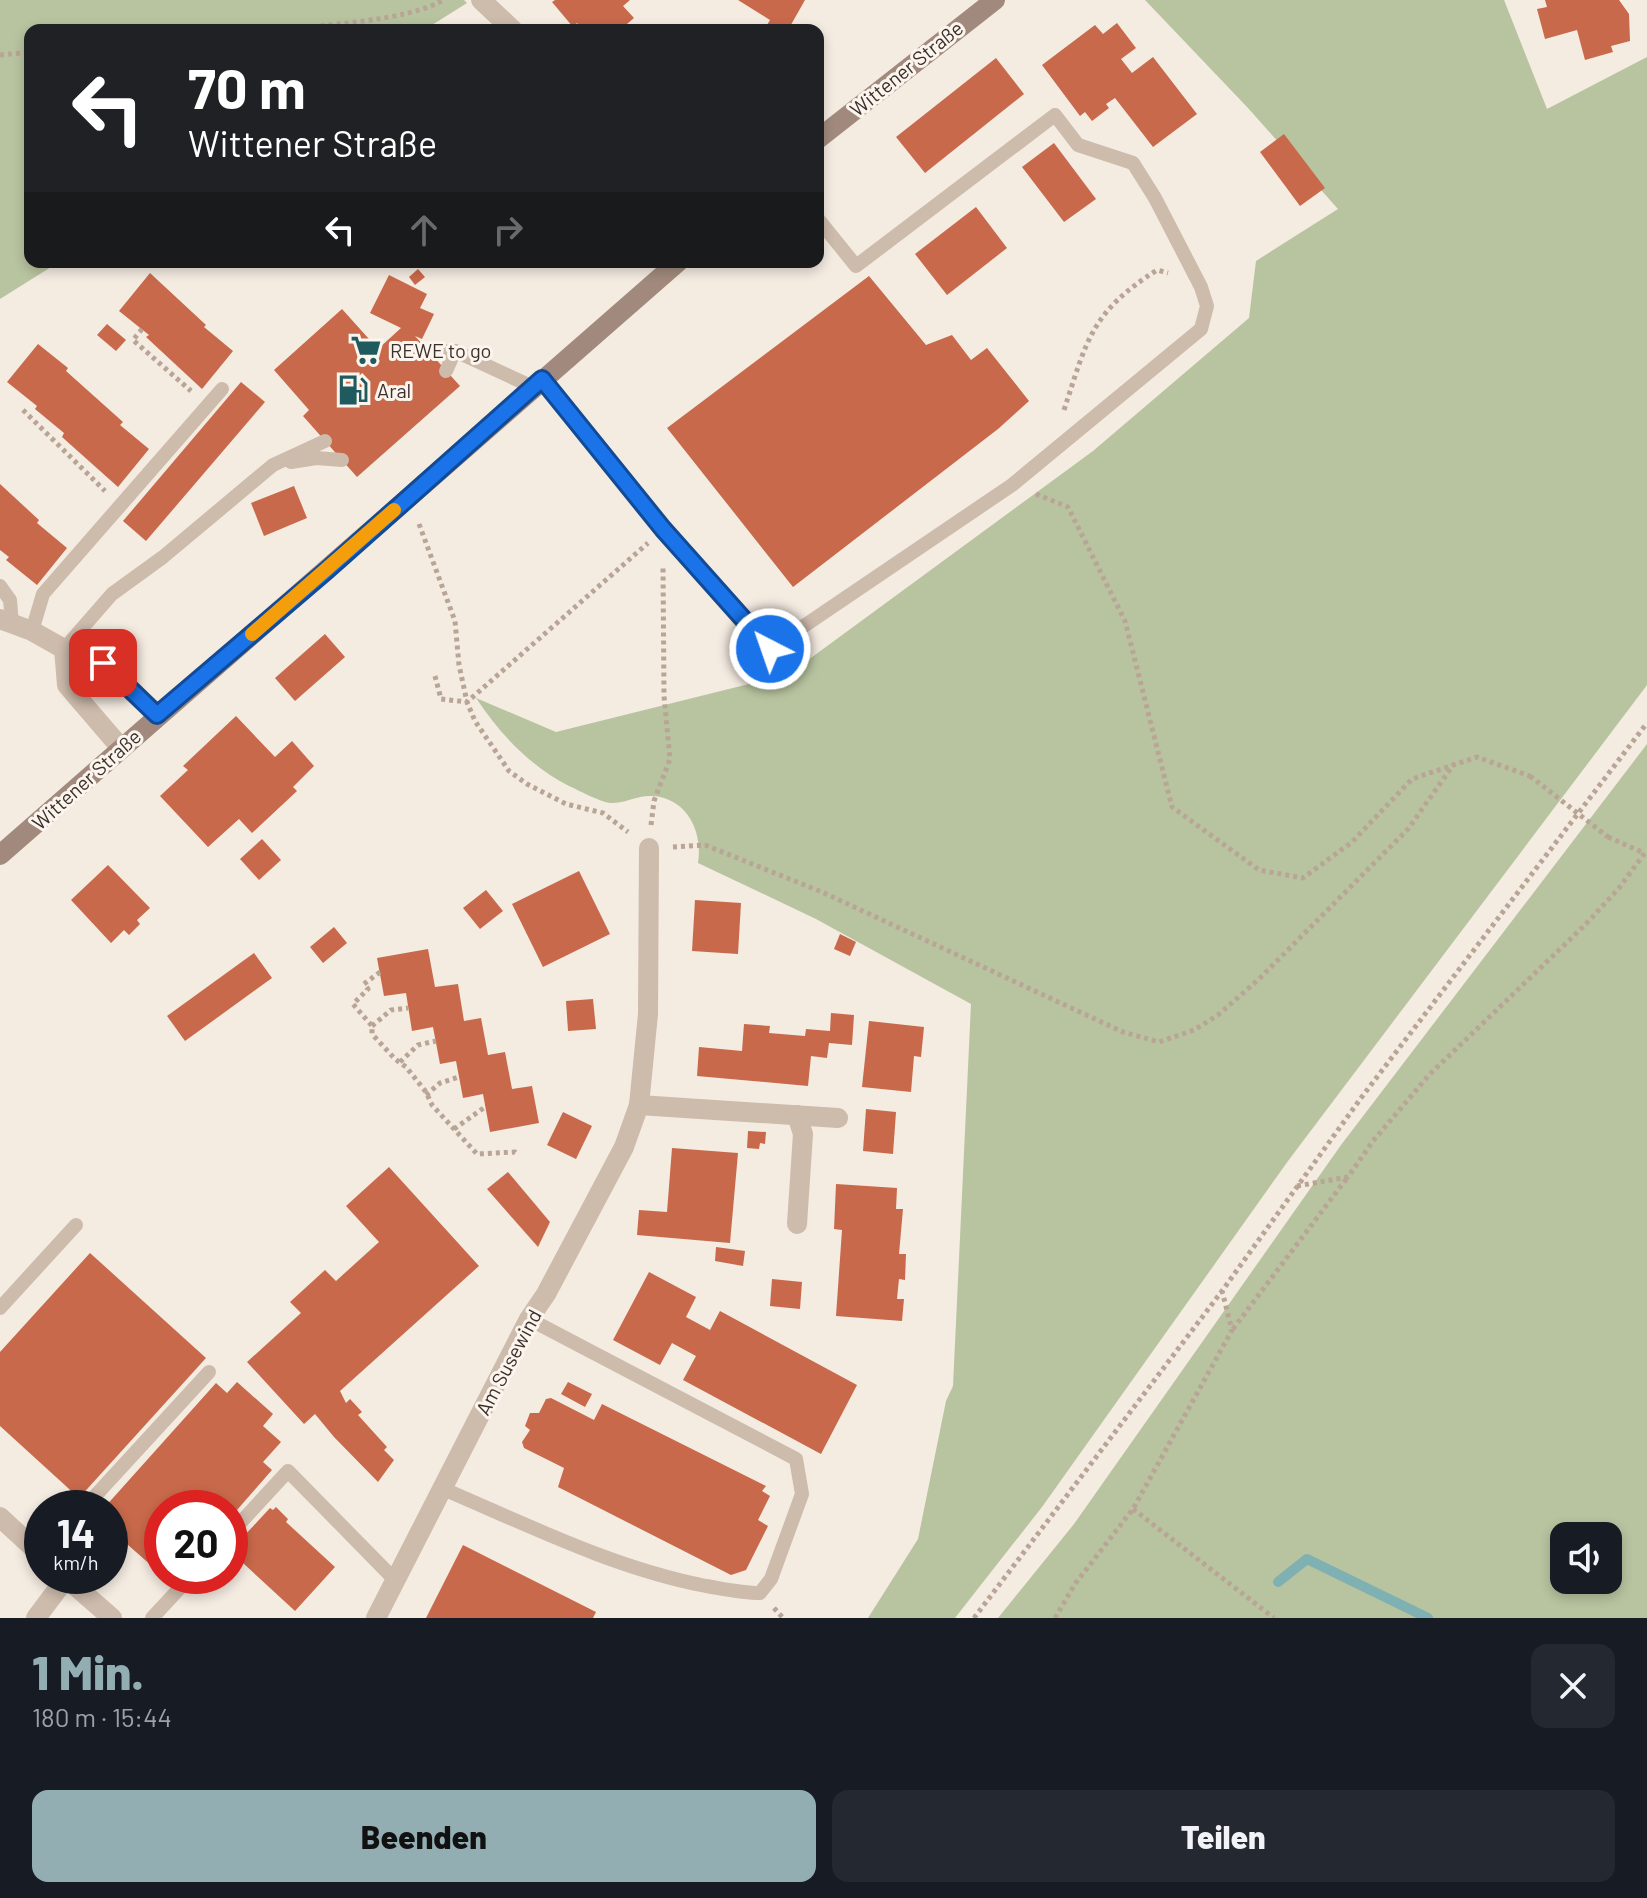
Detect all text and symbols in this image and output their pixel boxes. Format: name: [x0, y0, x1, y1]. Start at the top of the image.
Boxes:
street label: Wittener Straße: [845, 15, 967, 121]
text: 70 m: [188, 53, 306, 120]
icon: left: [56, 56, 160, 160]
text: Wittener Straße: [188, 121, 437, 164]
icon: left: [318, 208, 362, 252]
icon: ahead: [402, 208, 446, 252]
icon: right: [486, 208, 530, 252]
supermarket icon: REWE to go: [349, 333, 383, 367]
place label: REWE to go: [390, 338, 491, 362]
fuel station icon: Aral: [336, 373, 370, 407]
place label: Aral: [377, 378, 411, 402]
position arrow: [728, 607, 812, 691]
pin: [69, 629, 137, 697]
icon: arrive: [81, 641, 125, 685]
street label: Wittener Straße: [27, 724, 145, 834]
street label: Am Susewind: [470, 1305, 546, 1419]
speed limit sign: 20: [144, 1490, 248, 1594]
text: 14: [57, 1508, 95, 1556]
map controls: [1550, 1522, 1622, 1594]
button: sound: [1550, 1522, 1622, 1594]
text: km/h: [53, 1550, 99, 1574]
text: 1 Min.: [32, 1642, 144, 1700]
button: close: [1531, 1644, 1615, 1728]
text: 180 m · 15:44: [32, 1701, 172, 1732]
button: Beenden: [32, 1790, 816, 1882]
button: Teilen: [832, 1790, 1615, 1882]

